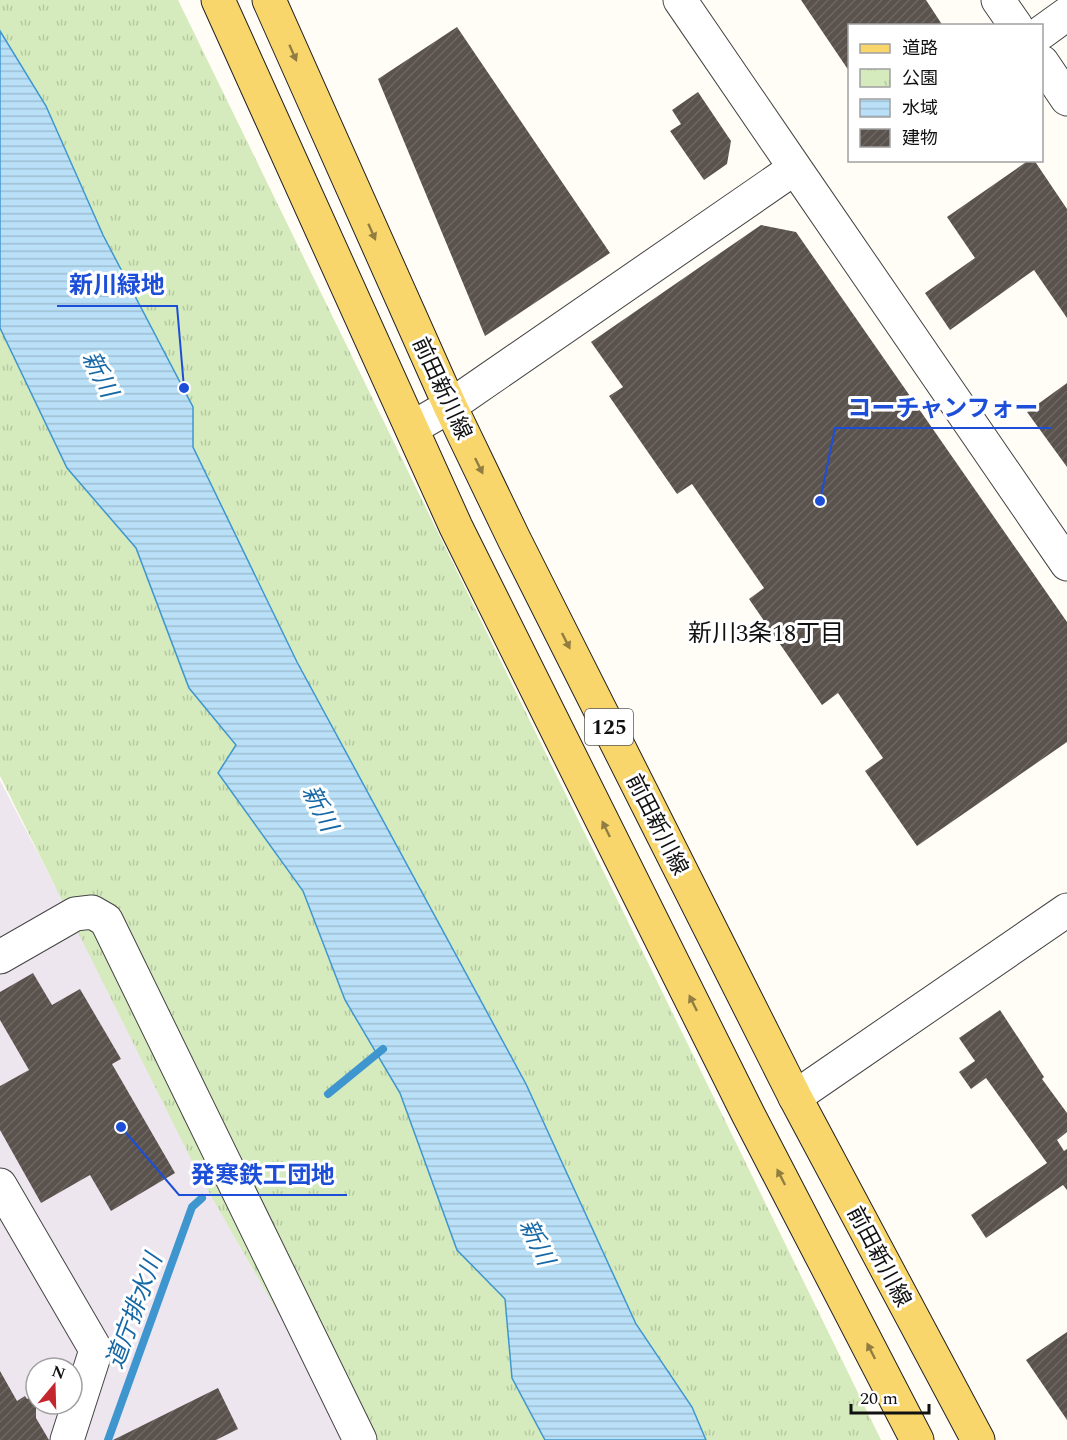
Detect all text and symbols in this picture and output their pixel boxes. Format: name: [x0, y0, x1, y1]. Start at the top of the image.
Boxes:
legend: [848, 24, 1043, 162]
text: 道路: [902, 35, 938, 62]
one-way arrow: [288, 45, 298, 63]
text: 公園: [902, 65, 938, 92]
text: 水域: [902, 95, 938, 122]
text: 建物: [902, 125, 938, 152]
one-way arrow: [368, 223, 377, 240]
callout: 新川緑地: [57, 264, 177, 306]
text: 新川緑地: [69, 268, 165, 304]
street label: 前田新川線: [403, 332, 480, 445]
water label: 新川: [72, 345, 127, 407]
callout: コーチャンフォー: [835, 386, 1051, 428]
text: コーチャンフォー: [847, 391, 1039, 427]
one-way arrow: [475, 458, 484, 475]
district label: 新川3条18丁目: [688, 616, 844, 652]
one-way arrow: [561, 633, 570, 650]
road number: 125: [585, 709, 633, 745]
street label: 前田新川線: [617, 768, 696, 881]
water label: 新川: [292, 779, 347, 841]
one-way arrow: [602, 820, 611, 837]
one-way arrow: [688, 995, 698, 1012]
callout: 発寒鉄工団地: [179, 1153, 347, 1195]
text: 発寒鉄工団地: [191, 1158, 335, 1194]
one-way arrow: [776, 1169, 786, 1186]
street label: 前田新川線: [838, 1200, 919, 1313]
water label: 新川: [509, 1213, 564, 1275]
water label: 道庁排水川: [98, 1246, 173, 1374]
one-way arrow: [866, 1342, 875, 1359]
north arrow: [24, 1356, 84, 1416]
text: N: [48, 1359, 69, 1386]
scale bar: [851, 1377, 929, 1415]
text: 20 m: [860, 1385, 898, 1412]

